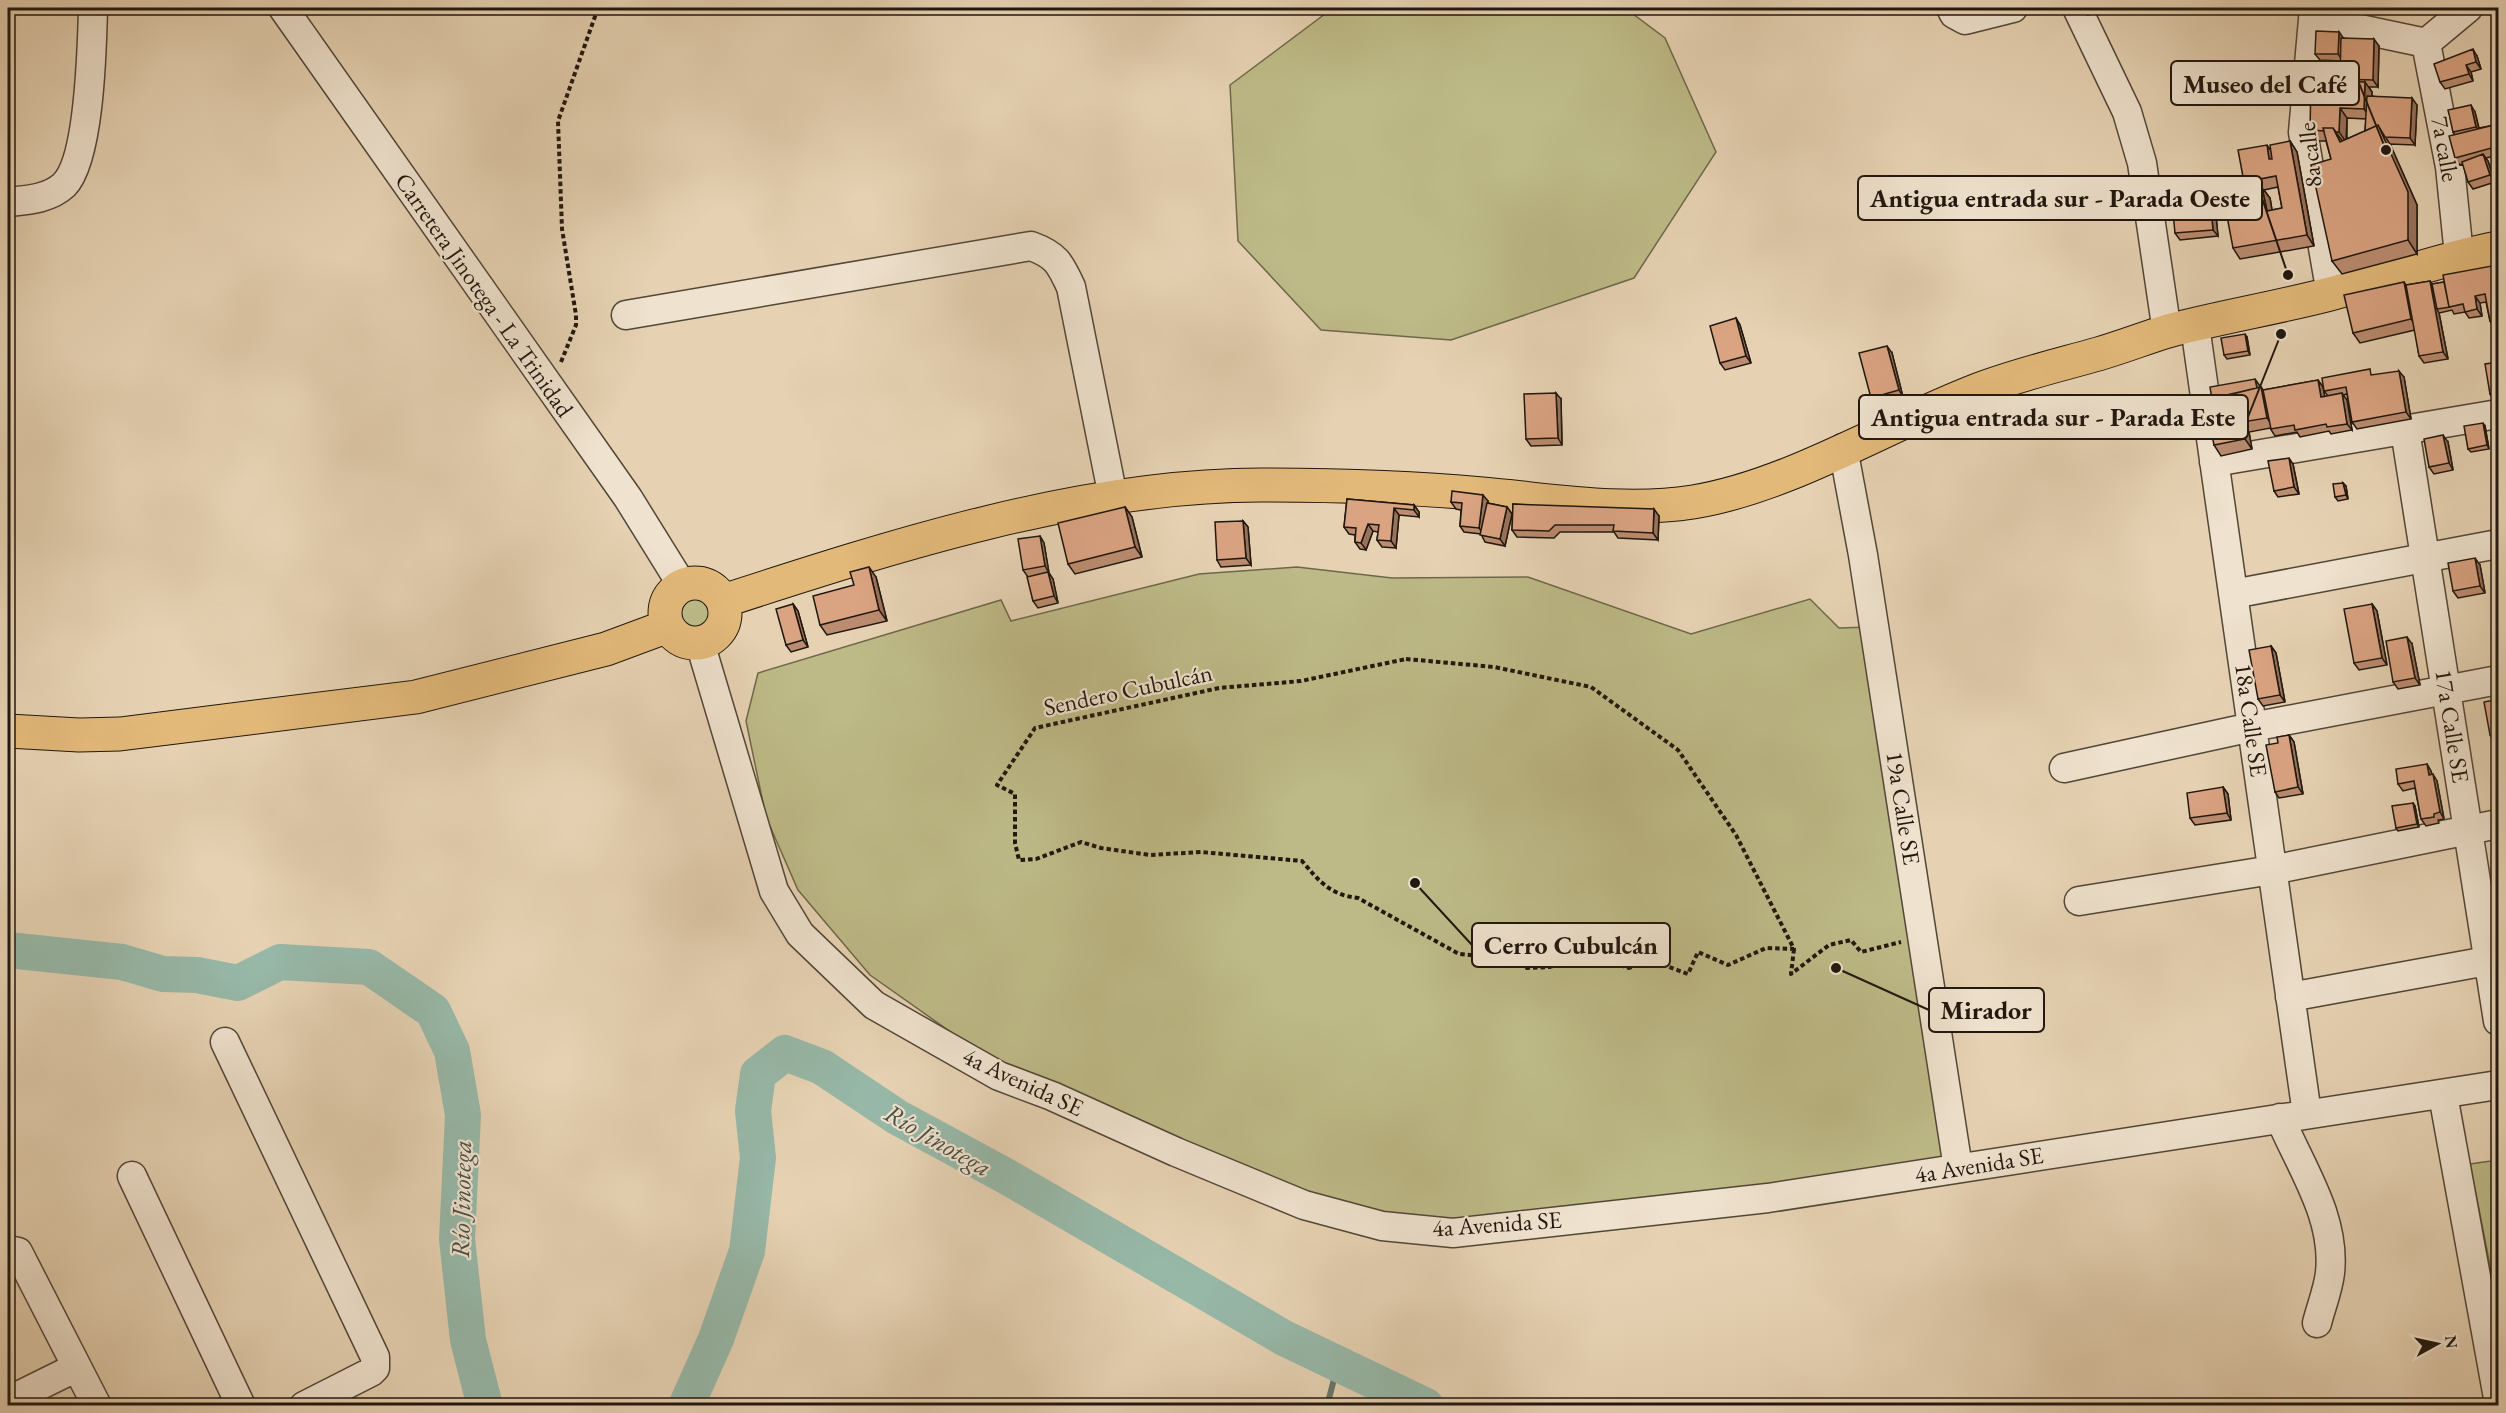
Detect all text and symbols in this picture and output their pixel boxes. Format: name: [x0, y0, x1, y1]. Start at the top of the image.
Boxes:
callout: Museo del Café: [2171, 61, 2359, 105]
text: Museo del Café: [2183, 67, 2347, 101]
street label: 7a calle: [2425, 114, 2466, 184]
street label: 8a calle: [2291, 121, 2328, 189]
street label: Carretera Jinotega - La Trinidad: [388, 166, 581, 424]
callout: Antigua entrada sur - Parada Oeste: [1858, 176, 2262, 220]
text: Antigua entrada sur - Parada Oeste: [1869, 181, 2250, 215]
callout: Antigua entrada sur - Parada Este: [1859, 395, 2248, 439]
text: Antigua entrada sur - Parada Este: [1870, 400, 2236, 434]
street label: Sendero Cubulcán: [1041, 656, 1215, 723]
street label: 18a Calle SE: [2228, 661, 2275, 779]
street label: 17a Calle SE: [2428, 667, 2477, 785]
street label: 19a Calle SE: [1879, 749, 1928, 867]
callout: Cerro Cubulcán: [1472, 923, 1670, 967]
text: Cerro Cubulcán: [1484, 928, 1658, 962]
callout: Mirador: [1929, 988, 2044, 1032]
text: Mirador: [1940, 993, 2032, 1027]
street label: 4a Avenida SE: [958, 1040, 1089, 1123]
water label: Río Jinotega: [878, 1096, 998, 1184]
street label: 4a Avenida SE: [1912, 1139, 2045, 1190]
water label: Río Jinotega: [443, 1140, 479, 1258]
street label: 4a Avenida SE: [1431, 1204, 1563, 1243]
north arrow: [2407, 1314, 2467, 1374]
text: N: [2440, 1334, 2463, 1350]

